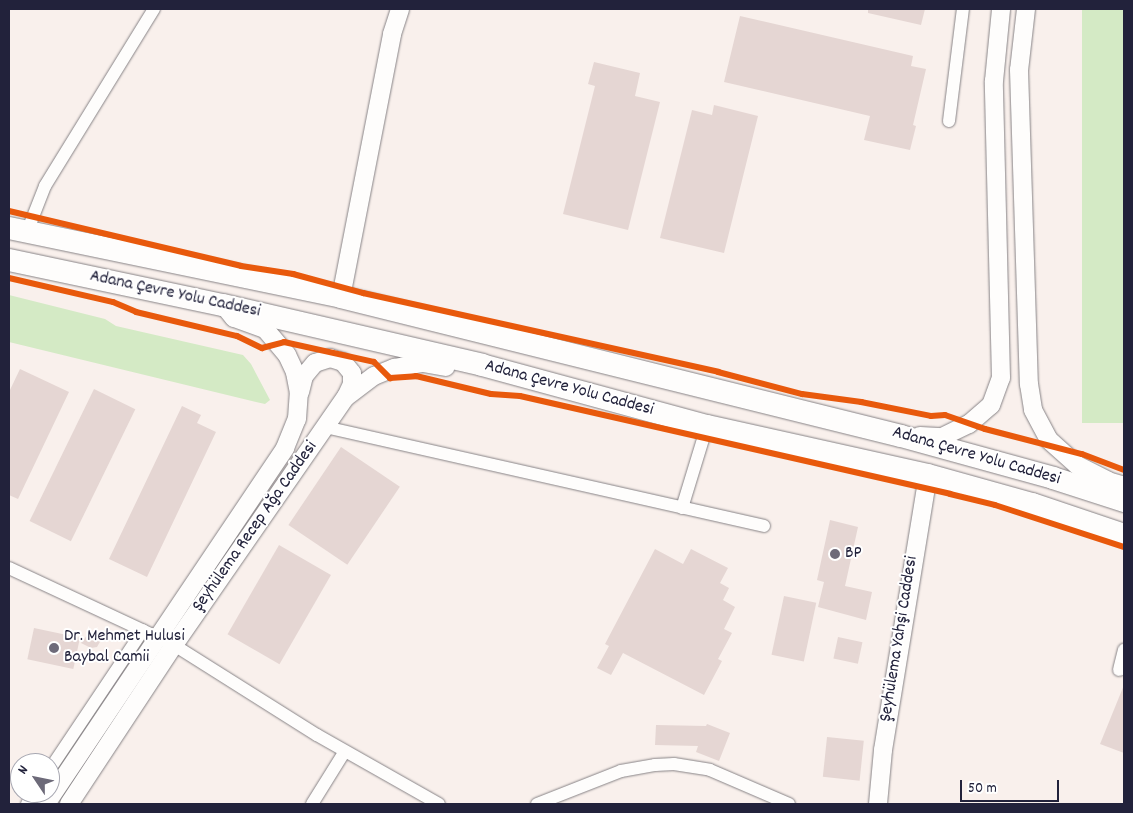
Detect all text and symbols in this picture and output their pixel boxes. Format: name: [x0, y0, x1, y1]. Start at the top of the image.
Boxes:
street label: Adana Çevre Yolu Caddesi: [88, 266, 262, 324]
street label: Adana Çevre Yolu Caddesi: [482, 356, 656, 422]
street label: Adana Çevre Yolu Caddesi: [889, 423, 1063, 491]
street label: Şeyhülema Recep Ağa Caddesi: [189, 438, 323, 616]
place label: BP: [845, 543, 862, 565]
marker: BP: [829, 548, 841, 560]
street label: Şeyhülema Yahşi Caddesi: [876, 555, 924, 723]
place label: Dr. Mehmet Hulusi Baybal Camii: [64, 627, 185, 670]
marker: Dr. Mehmet Hulusi Baybal Camii: [48, 642, 60, 654]
north arrow: [10, 753, 60, 803]
text: N: [13, 762, 34, 779]
scale bar: [963, 770, 1062, 802]
text: 50 m: [968, 778, 997, 800]

